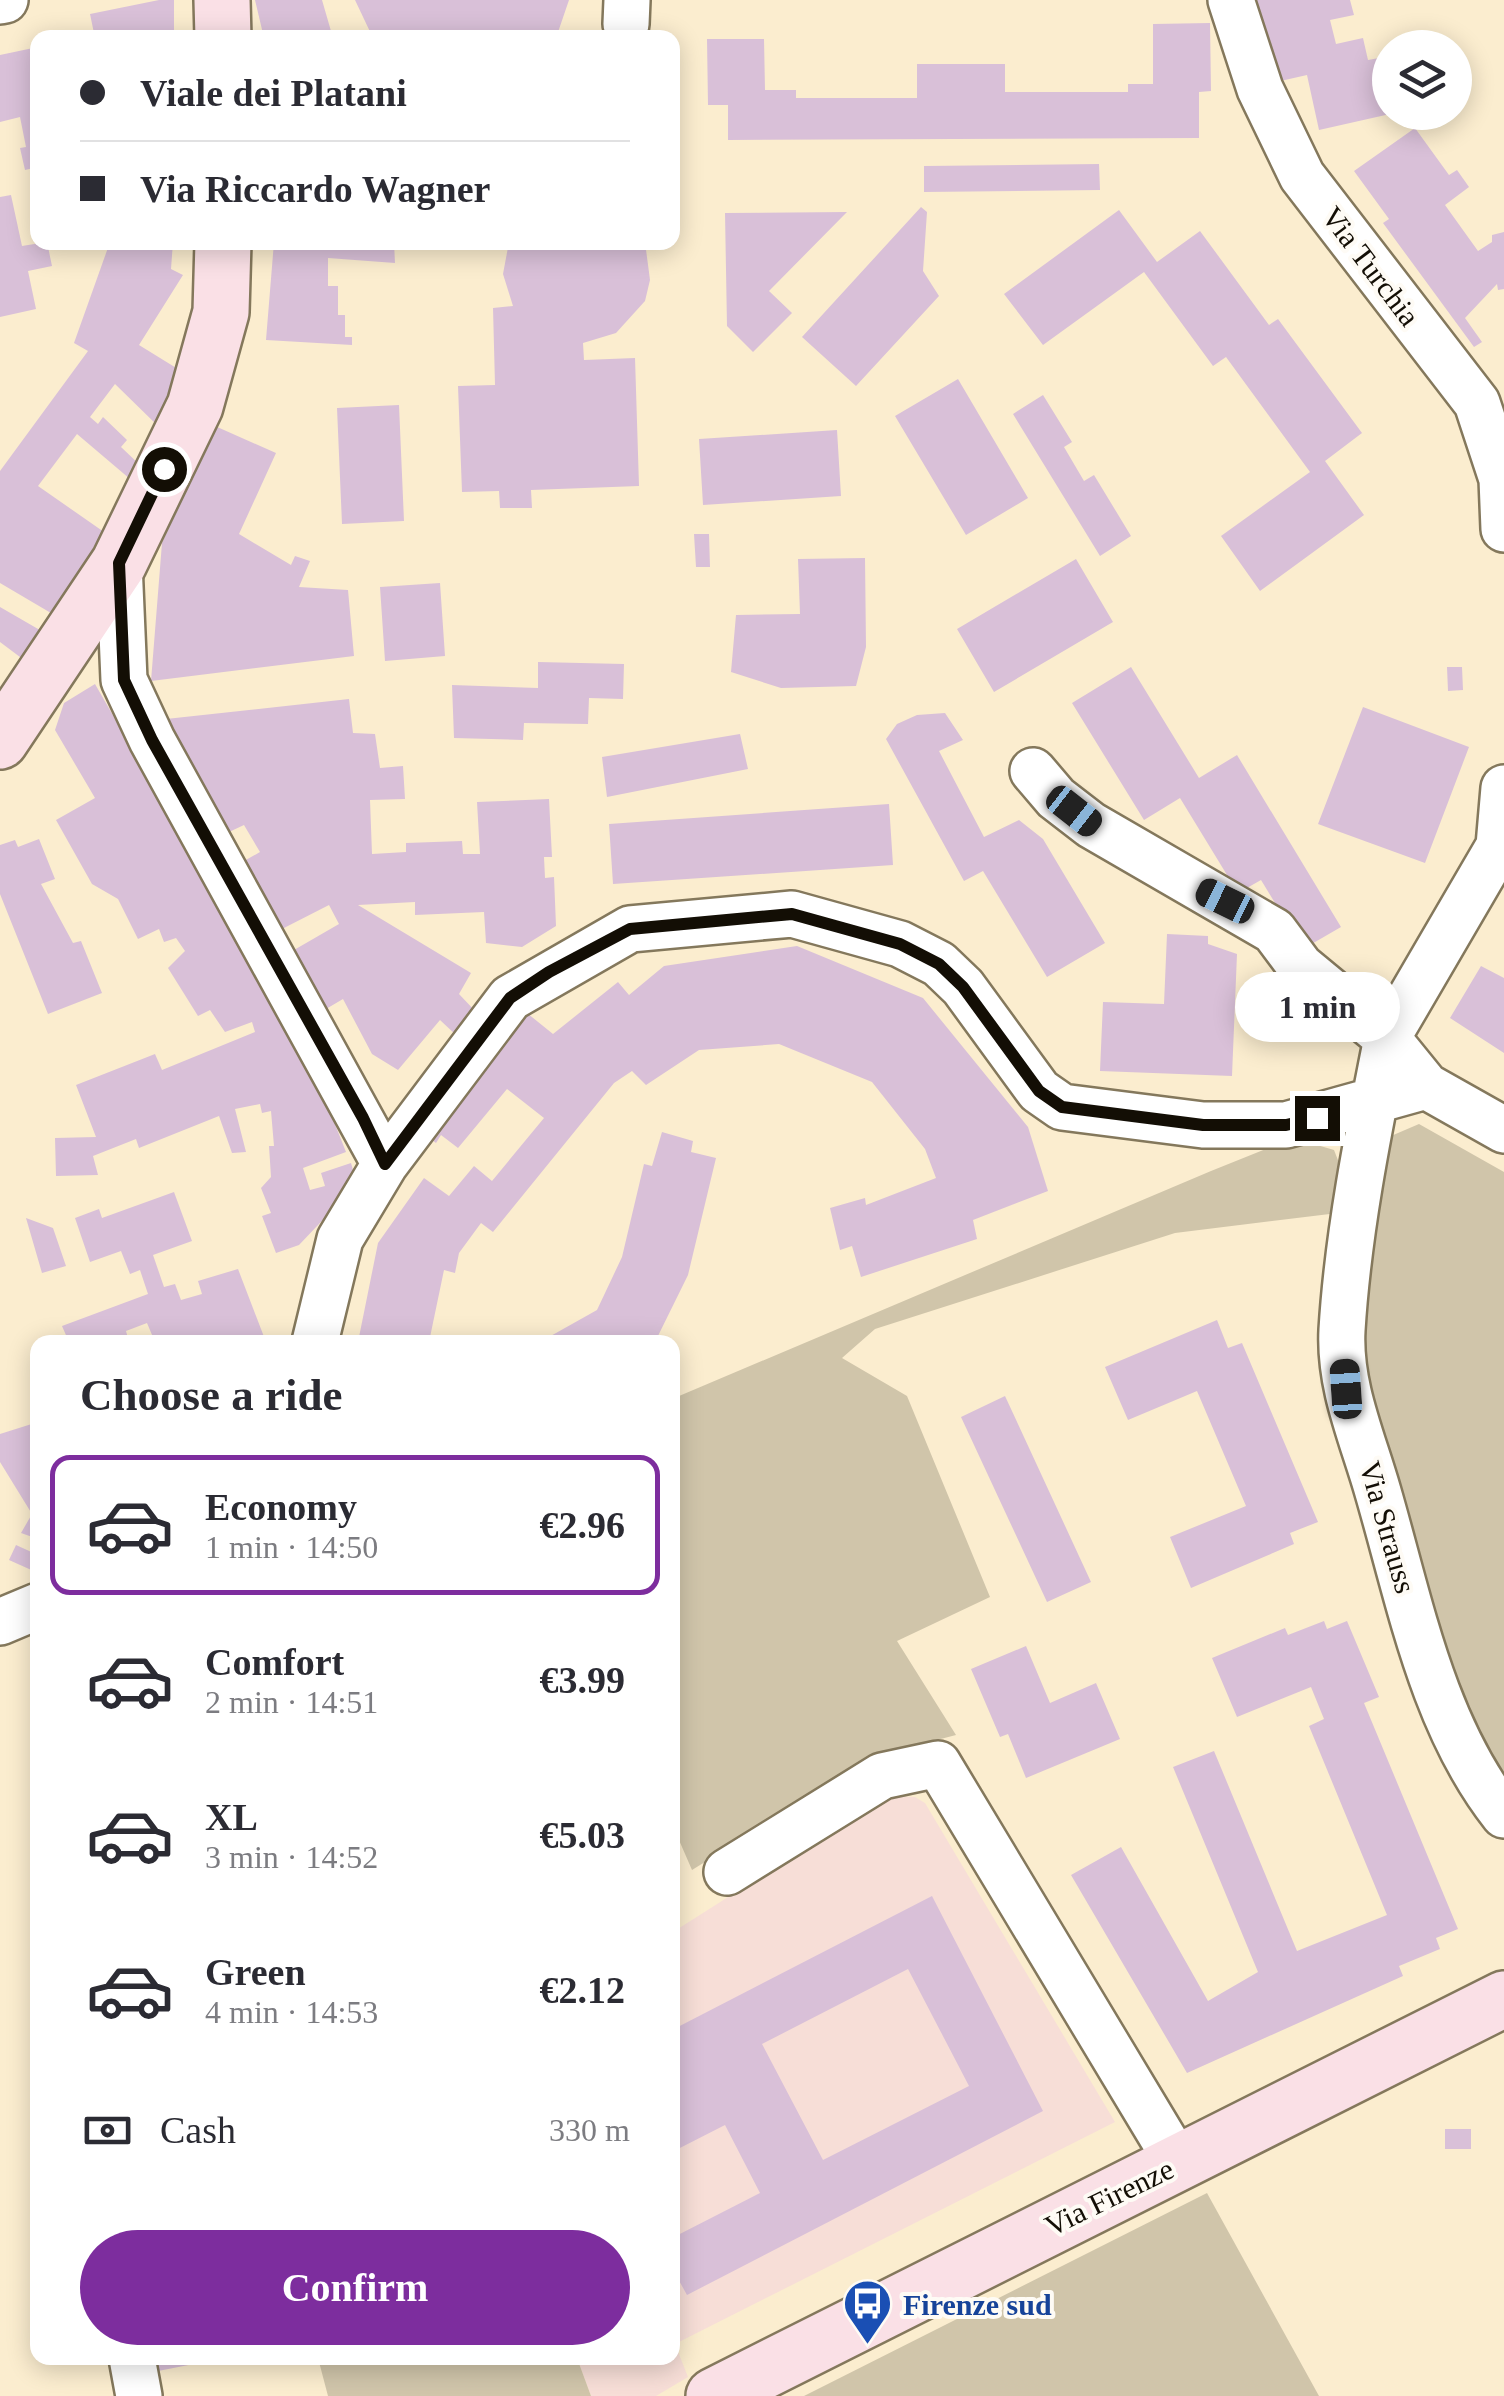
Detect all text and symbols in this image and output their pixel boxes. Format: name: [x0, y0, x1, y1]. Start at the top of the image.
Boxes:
map controls: [1372, 30, 1472, 130]
button: layers: [1372, 30, 1472, 130]
text: Viale dei Platani: [140, 72, 407, 114]
text: Via Riccardo Wagner: [140, 168, 490, 210]
street label: Via Turchia: [1315, 200, 1427, 332]
route start: [142, 447, 187, 492]
car: [1041, 781, 1107, 841]
car: [1191, 874, 1259, 928]
callout: 1 min: [1234, 973, 1400, 1043]
text: 1 min: [1279, 989, 1356, 1025]
route end: [1295, 1096, 1340, 1141]
car: [1329, 1358, 1363, 1420]
text: Choose a ride: [80, 1370, 343, 1420]
street label: Via Strauss: [1353, 1457, 1423, 1597]
icon: car: [85, 1480, 175, 1570]
text: Economy: [205, 1486, 357, 1528]
text: €2.96: [540, 1504, 625, 1546]
text: 1 min · 14:50: [205, 1529, 378, 1565]
icon: car: [85, 1635, 175, 1725]
text: Comfort: [205, 1641, 344, 1683]
text: €3.99: [540, 1659, 625, 1701]
text: 2 min · 14:51: [205, 1684, 378, 1720]
icon: car: [85, 1790, 175, 1880]
text: XL: [205, 1796, 258, 1838]
text: €5.03: [540, 1814, 625, 1856]
text: 3 min · 14:52: [205, 1839, 378, 1875]
icon: car: [85, 1945, 175, 2035]
text: Green: [205, 1951, 306, 1993]
text: €2.12: [540, 1969, 625, 2011]
text: 4 min · 14:53: [205, 1994, 378, 2030]
icon: cash: [80, 2103, 135, 2158]
text: Cash: [160, 2109, 236, 2151]
text: 330 m: [549, 2112, 630, 2148]
street label: Via Firenze: [1039, 2152, 1179, 2242]
button: Confirm: [80, 2230, 630, 2345]
bus stop icon: Firenze sud: [842, 2278, 894, 2346]
place label: Firenze sud: [903, 2288, 1052, 2321]

